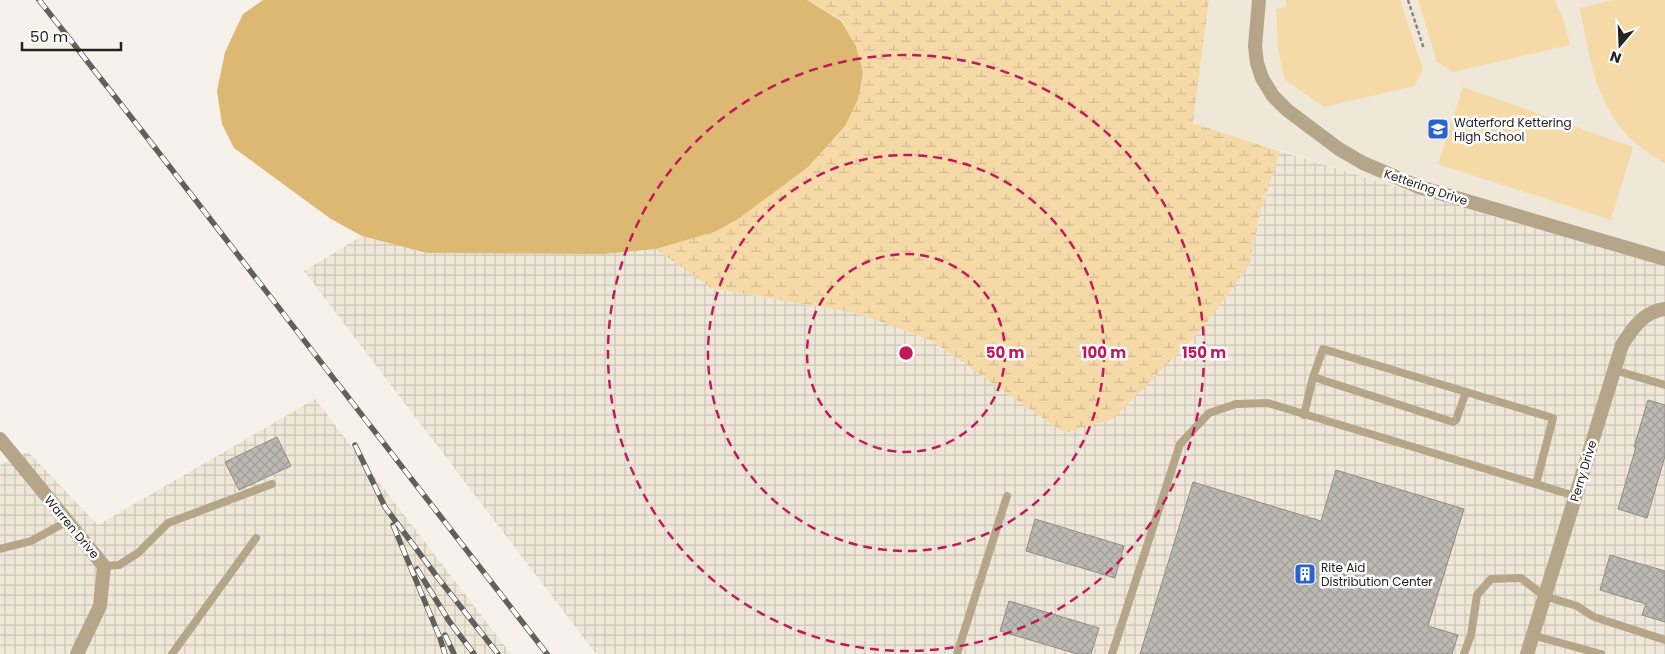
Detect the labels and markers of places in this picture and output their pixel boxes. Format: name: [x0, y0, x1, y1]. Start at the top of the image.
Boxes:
place label: Waterford Kettering High School: [1454, 114, 1572, 145]
school or university icon: Waterford Kettering High School: [1426, 117, 1450, 141]
centre of rings: [897, 344, 915, 362]
place label: Rite Aid Distribution Center: [1321, 559, 1433, 590]
building icon: Rite Aid Distribution Center: [1293, 562, 1317, 586]

